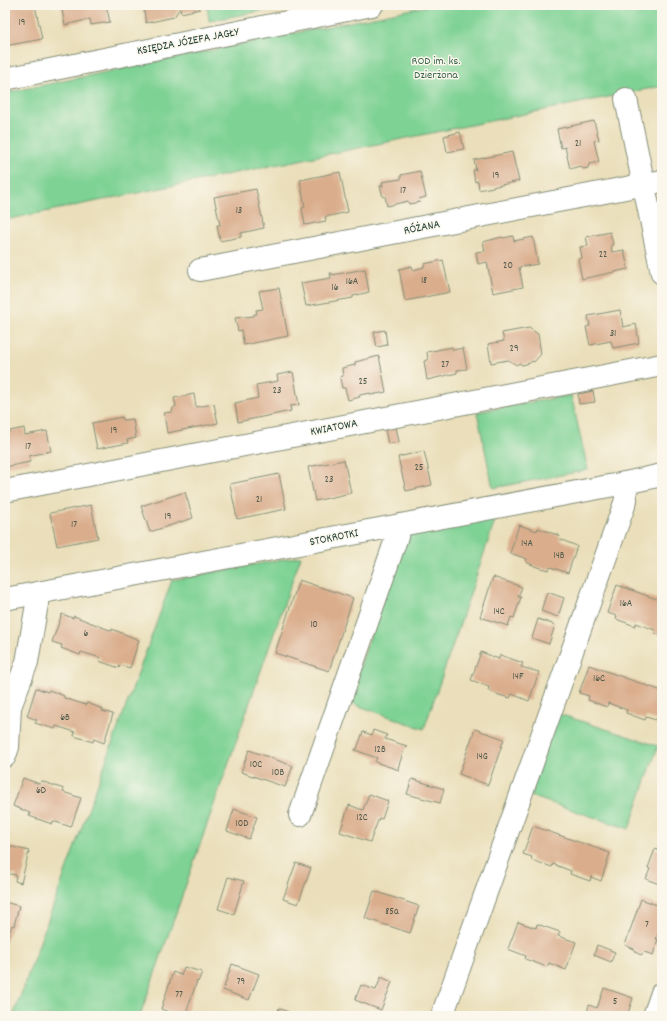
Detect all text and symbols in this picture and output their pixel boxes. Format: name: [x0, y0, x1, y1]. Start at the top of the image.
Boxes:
house number: 19: [19, 16, 25, 30]
street label: KSIĘDZA JÓZEFA JAGŁY: [136, 24, 241, 60]
park label: ROD im. ks. Dzierżona: [412, 53, 460, 84]
house number: 21: [575, 137, 581, 151]
house number: 19: [493, 169, 499, 183]
house number: 17: [400, 184, 406, 198]
house number: 13: [236, 204, 242, 218]
street label: RÓŻANA: [402, 216, 442, 240]
house number: 22: [599, 248, 607, 262]
house number: 20: [503, 259, 513, 273]
house number: 18: [421, 274, 427, 288]
house number: 16A: [346, 275, 359, 289]
house number: 16: [331, 281, 339, 295]
house number: 31: [610, 327, 616, 341]
house number: 29: [510, 342, 518, 356]
house number: 27: [441, 358, 449, 372]
house number: 25: [359, 375, 368, 389]
house number: 23: [273, 384, 281, 398]
street label: KWIATOWA: [309, 415, 360, 441]
house number: 19: [111, 424, 117, 438]
house number: 17: [25, 440, 31, 454]
house number: 25: [415, 461, 424, 475]
house number: 23: [325, 473, 333, 487]
house number: 21: [256, 493, 262, 507]
house number: 19: [165, 510, 171, 524]
house number: 17: [71, 518, 77, 532]
street label: STOKROTKI: [308, 525, 360, 551]
house number: 14A: [521, 537, 533, 551]
house number: 14B: [553, 549, 565, 563]
house number: 16A: [620, 597, 633, 611]
house number: 14C: [493, 605, 505, 619]
house number: 10: [310, 618, 318, 632]
house number: 6: [84, 627, 89, 641]
house number: 14F: [513, 670, 524, 684]
house number: 16C: [593, 672, 605, 686]
house number: 6B: [60, 711, 70, 725]
house number: 12B: [374, 743, 386, 757]
house number: 14G: [476, 750, 488, 764]
house number: 10C: [250, 758, 262, 772]
house number: 10B: [272, 766, 284, 780]
house number: 6D: [36, 784, 46, 798]
house number: 12C: [356, 811, 368, 825]
house number: 10D: [236, 817, 248, 831]
house number: 85a: [385, 905, 399, 919]
house number: 7: [645, 918, 649, 932]
house number: 79: [237, 975, 245, 989]
house number: 77: [175, 988, 183, 1002]
house number: 5: [613, 995, 618, 1009]

